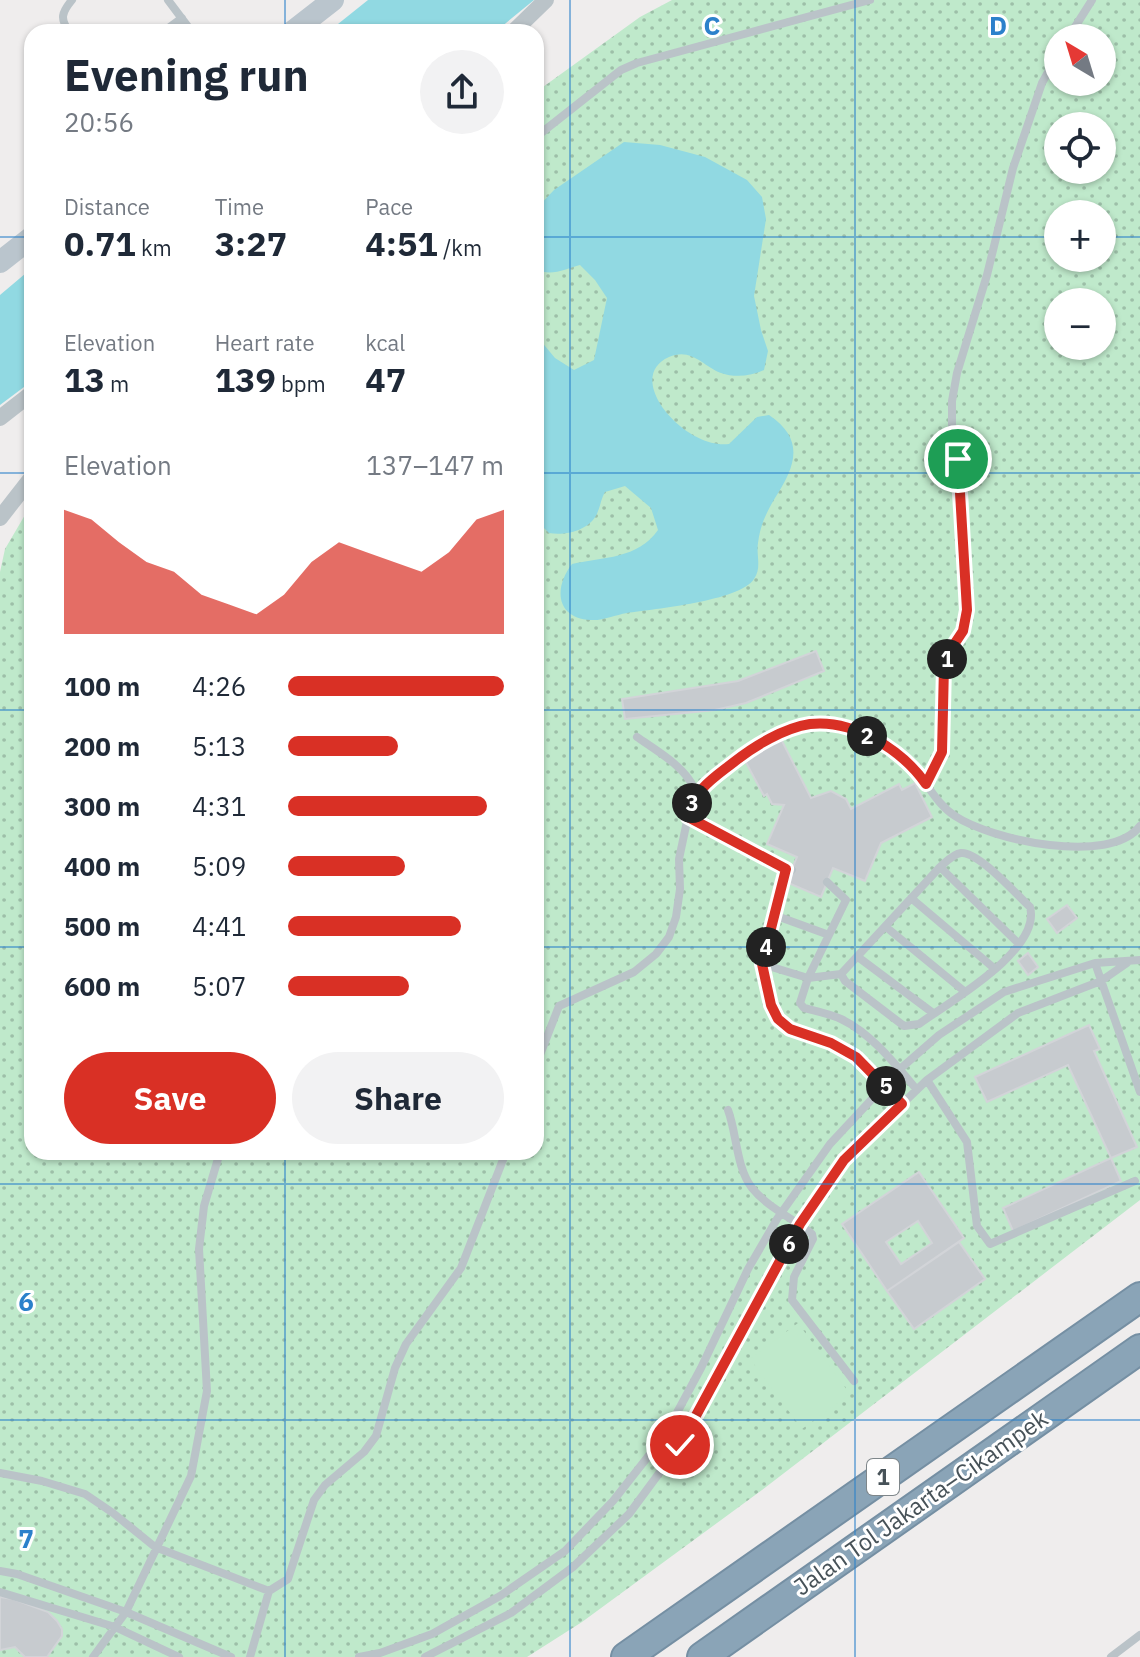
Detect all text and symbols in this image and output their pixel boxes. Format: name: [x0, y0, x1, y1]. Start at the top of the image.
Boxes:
text: C: [704, 8, 721, 42]
text: D: [989, 8, 1007, 42]
north arrow: [1044, 24, 1116, 96]
map controls: [1044, 24, 1116, 360]
text: Evening run: [64, 46, 309, 103]
button: share: [420, 50, 504, 134]
text: 20:56: [64, 105, 134, 139]
button: locate: [1044, 112, 1116, 184]
text: Distance: [64, 192, 150, 221]
text: Time: [215, 192, 264, 221]
text: Pace: [365, 192, 413, 221]
button: +: [1044, 200, 1116, 272]
text: 0.71: [64, 221, 136, 265]
text: 3:27: [215, 221, 287, 265]
text: 4:51: [365, 221, 438, 265]
text: km: [136, 233, 172, 262]
text: /km: [438, 233, 482, 262]
button: −: [1044, 288, 1116, 360]
text: Elevation: [64, 328, 155, 357]
text: Heart rate: [215, 328, 315, 357]
text: kcal: [365, 328, 405, 357]
text: 13: [64, 357, 105, 401]
text: 139: [215, 357, 276, 401]
text: 47: [365, 357, 406, 401]
text: m: [105, 369, 129, 398]
text: bpm: [276, 369, 326, 398]
pin: [924, 425, 992, 493]
icon: arrive: [936, 437, 980, 481]
text: Elevation: [64, 448, 172, 482]
text: 137–147 m: [366, 448, 504, 482]
pin: 1: [927, 639, 967, 679]
text: 1: [940, 644, 954, 673]
text: 100 m: [64, 669, 140, 703]
text: 4:26: [192, 669, 246, 703]
pin: 2: [847, 716, 887, 756]
text: 2: [860, 721, 874, 750]
text: 200 m: [64, 729, 140, 763]
text: 5:13: [192, 729, 246, 763]
pin: 3: [672, 783, 712, 823]
text: 3: [685, 788, 699, 817]
text: 300 m: [64, 789, 140, 823]
text: 4:31: [192, 789, 246, 823]
text: 400 m: [64, 849, 140, 883]
text: 5:09: [192, 849, 246, 883]
text: 500 m: [64, 909, 140, 943]
text: 4:41: [192, 909, 246, 943]
pin: 4: [746, 927, 786, 967]
text: 4: [759, 932, 773, 961]
text: 600 m: [64, 969, 140, 1003]
text: 5:07: [192, 969, 246, 1003]
button: Save: [64, 1052, 276, 1144]
button: Share: [292, 1052, 504, 1144]
pin: 5: [866, 1066, 906, 1106]
text: 5: [879, 1071, 893, 1100]
pin: 6: [769, 1224, 809, 1264]
text: 6: [782, 1229, 796, 1258]
text: 6: [18, 1284, 34, 1318]
street label: Jalan Tol Jakarta–Cikampek: [787, 1402, 1054, 1602]
pin: [646, 1411, 714, 1479]
icon: check: [658, 1423, 702, 1467]
road number: 1: [867, 1459, 899, 1495]
text: 7: [18, 1521, 34, 1555]

